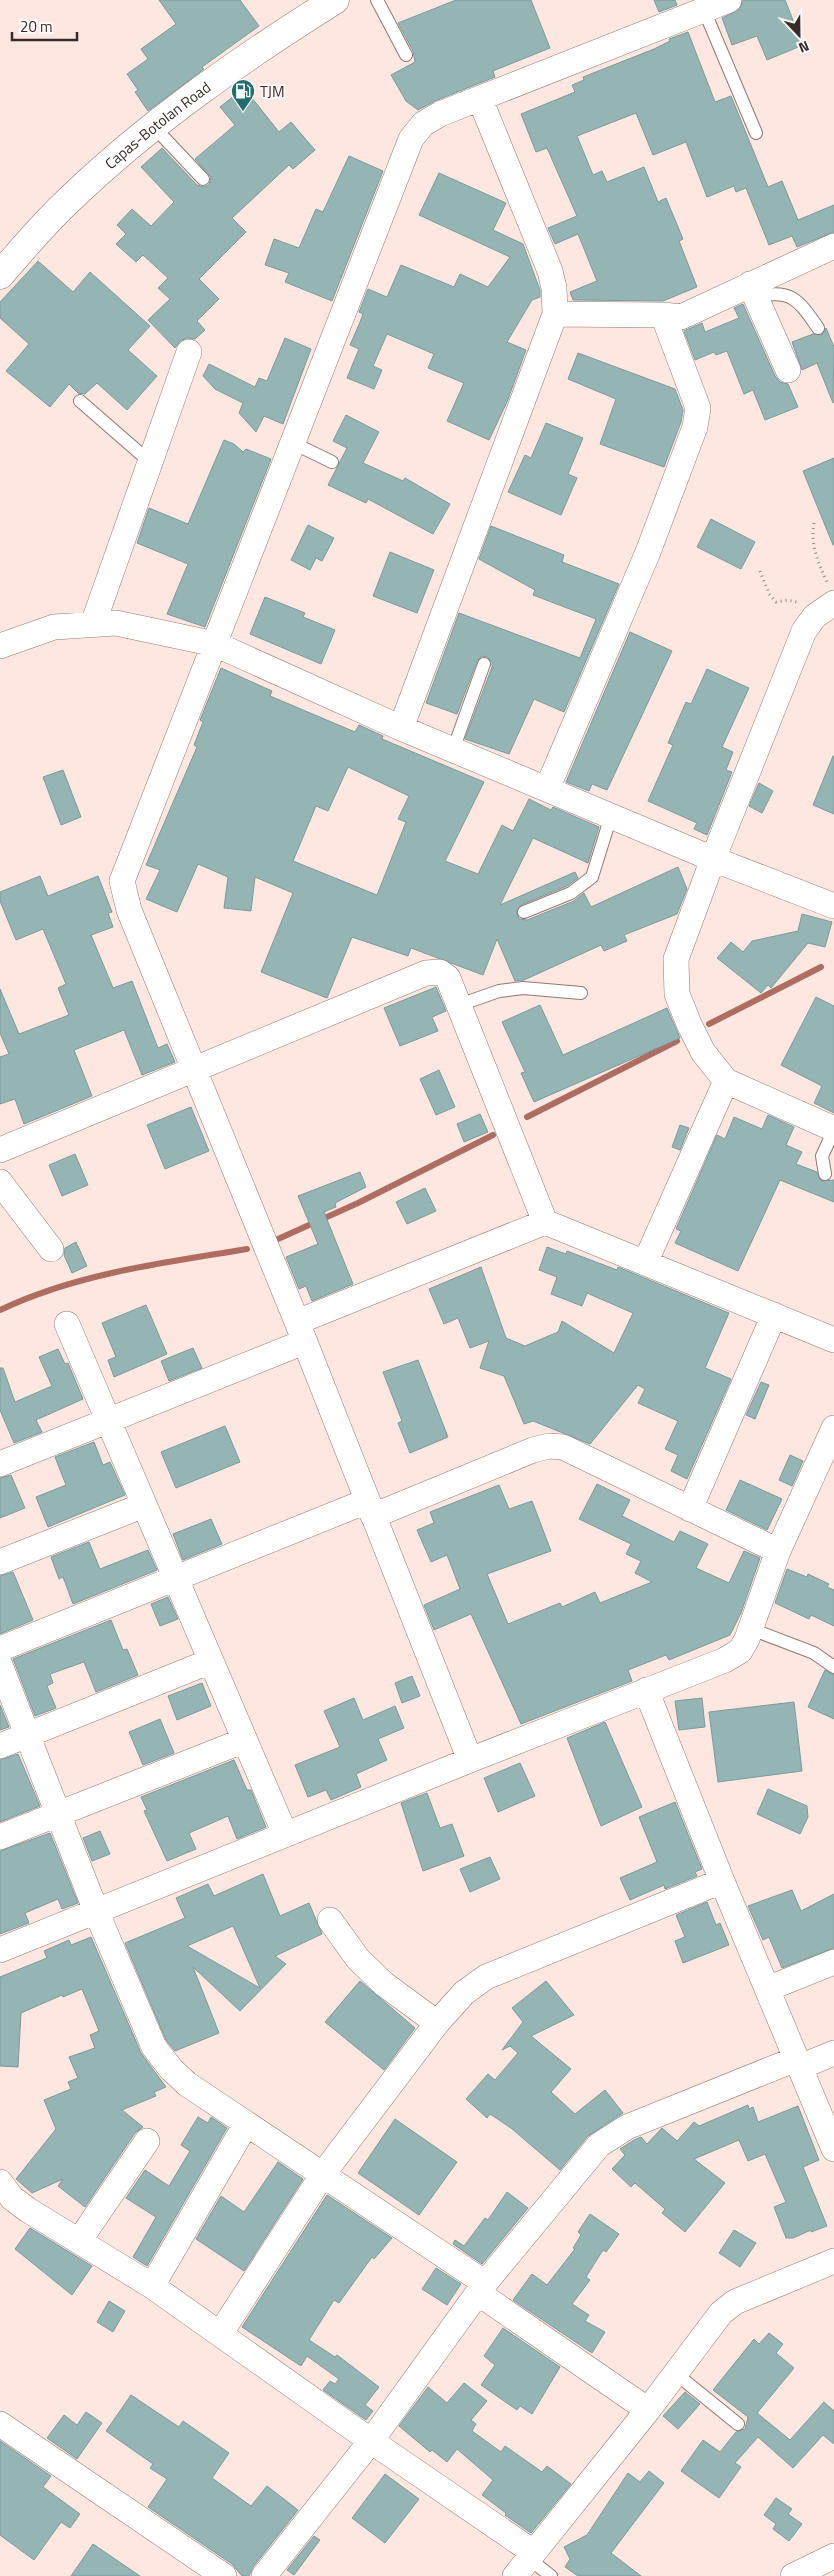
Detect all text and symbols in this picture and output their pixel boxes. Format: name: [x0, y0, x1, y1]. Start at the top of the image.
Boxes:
scale bar: [12, 10, 78, 42]
north arrow: [774, 10, 824, 60]
text: 20 m: [20, 15, 53, 38]
text: N: [796, 36, 812, 59]
street label: Capas-Botolan Road: [99, 76, 215, 174]
fuel station icon: TJM: [230, 78, 256, 112]
place label: TJM: [260, 80, 285, 103]

